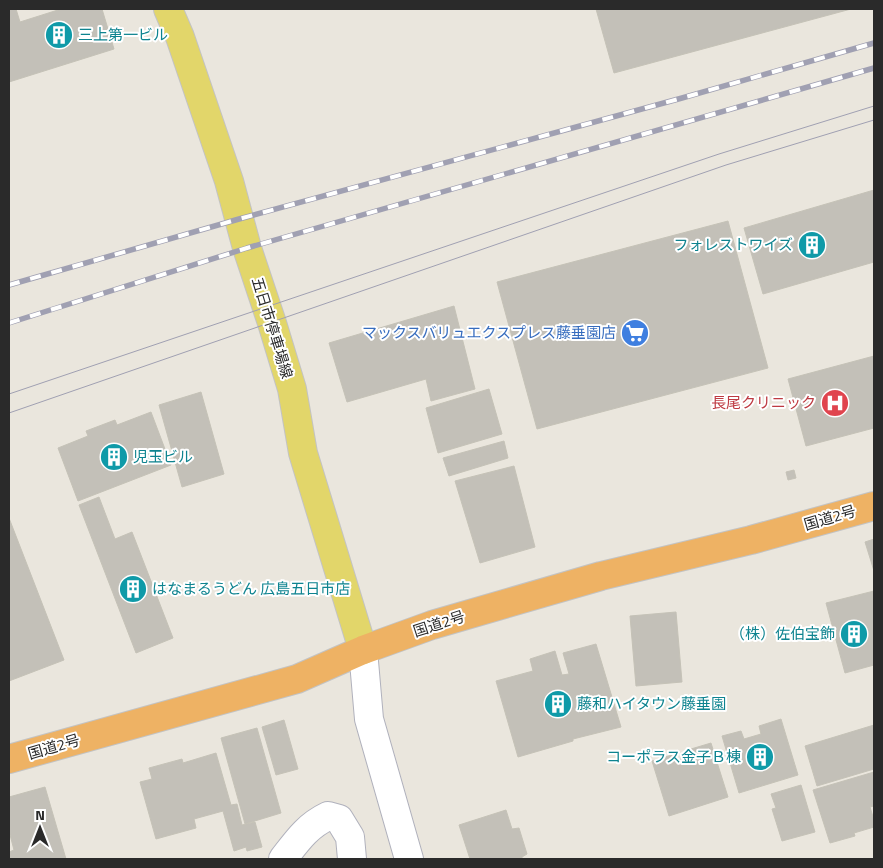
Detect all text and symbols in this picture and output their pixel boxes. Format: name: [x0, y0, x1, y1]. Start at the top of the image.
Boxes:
building icon: 三上第一ビル: [44, 20, 74, 50]
place label: 三上第一ビル: [78, 23, 168, 46]
building icon: フォレストワイズ: [797, 230, 827, 260]
place label: フォレストワイズ: [673, 233, 793, 256]
street label: 五日市停車場線: [246, 274, 299, 381]
supermarket icon: マックスバリュエクスプレス藤垂園店: [620, 318, 650, 348]
place label: マックスバリュエクスプレス藤垂園店: [362, 321, 616, 344]
hospital icon: 長尾クリニック: [820, 388, 850, 418]
place label: 長尾クリニック: [711, 391, 816, 414]
building icon: 児玉ビル: [99, 442, 129, 472]
place label: 児玉ビル: [133, 445, 193, 468]
street label: 国道2号: [801, 499, 859, 536]
building icon: はなまるうどん 広島五日市店: [118, 574, 148, 604]
place label: はなまるうどん 広島五日市店: [152, 577, 350, 600]
street label: 国道2号: [410, 604, 468, 643]
building icon: （株）佐伯宝飾: [839, 619, 869, 649]
place label: （株）佐伯宝飾: [730, 622, 835, 645]
building icon: 藤和ハイタウン藤垂園: [543, 689, 573, 719]
place label: 藤和ハイタウン藤垂園: [577, 692, 726, 715]
street label: 国道2号: [25, 728, 83, 765]
building icon: コーポラス金子Ｂ棟: [745, 742, 775, 772]
place label: コーポラス金子Ｂ棟: [606, 745, 741, 768]
north arrow: [15, 803, 65, 853]
text: N: [35, 804, 45, 825]

